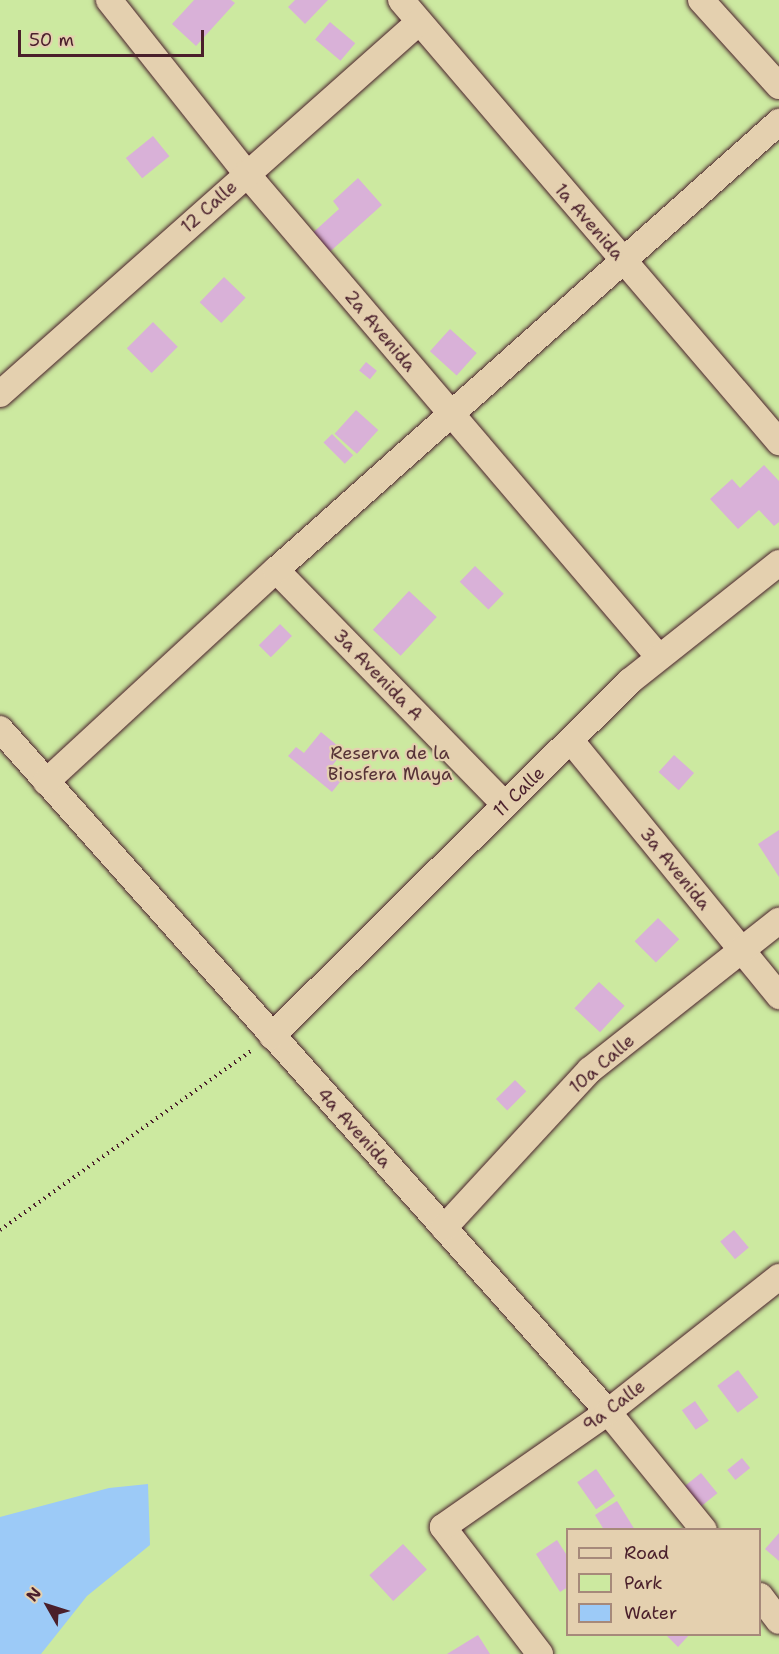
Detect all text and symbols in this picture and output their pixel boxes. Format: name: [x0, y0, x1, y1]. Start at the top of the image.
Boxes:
scale bar: [21, 18, 207, 56]
text: 50 m: [29, 28, 74, 52]
street label: 12 Calle: [176, 176, 242, 238]
street label: 1a Avenida: [550, 179, 628, 265]
street label: 2a Avenida: [340, 286, 420, 376]
street label: 3a Avenida A: [329, 625, 427, 725]
park label: Reserva de la Biosfera Maya: [328, 743, 452, 786]
street label: 11 Calle: [489, 762, 549, 822]
street label: 3a Avenida: [635, 823, 715, 915]
street label: 10a Calle: [565, 1030, 639, 1098]
street label: 4a Avenida: [312, 1084, 396, 1172]
street label: 9a Calle: [579, 1376, 649, 1436]
legend: [566, 1528, 761, 1636]
text: Road: [624, 1541, 669, 1565]
text: Park: [624, 1571, 663, 1595]
north arrow: [18, 1576, 78, 1636]
text: N: [21, 1583, 46, 1606]
text: Water: [624, 1601, 677, 1625]

